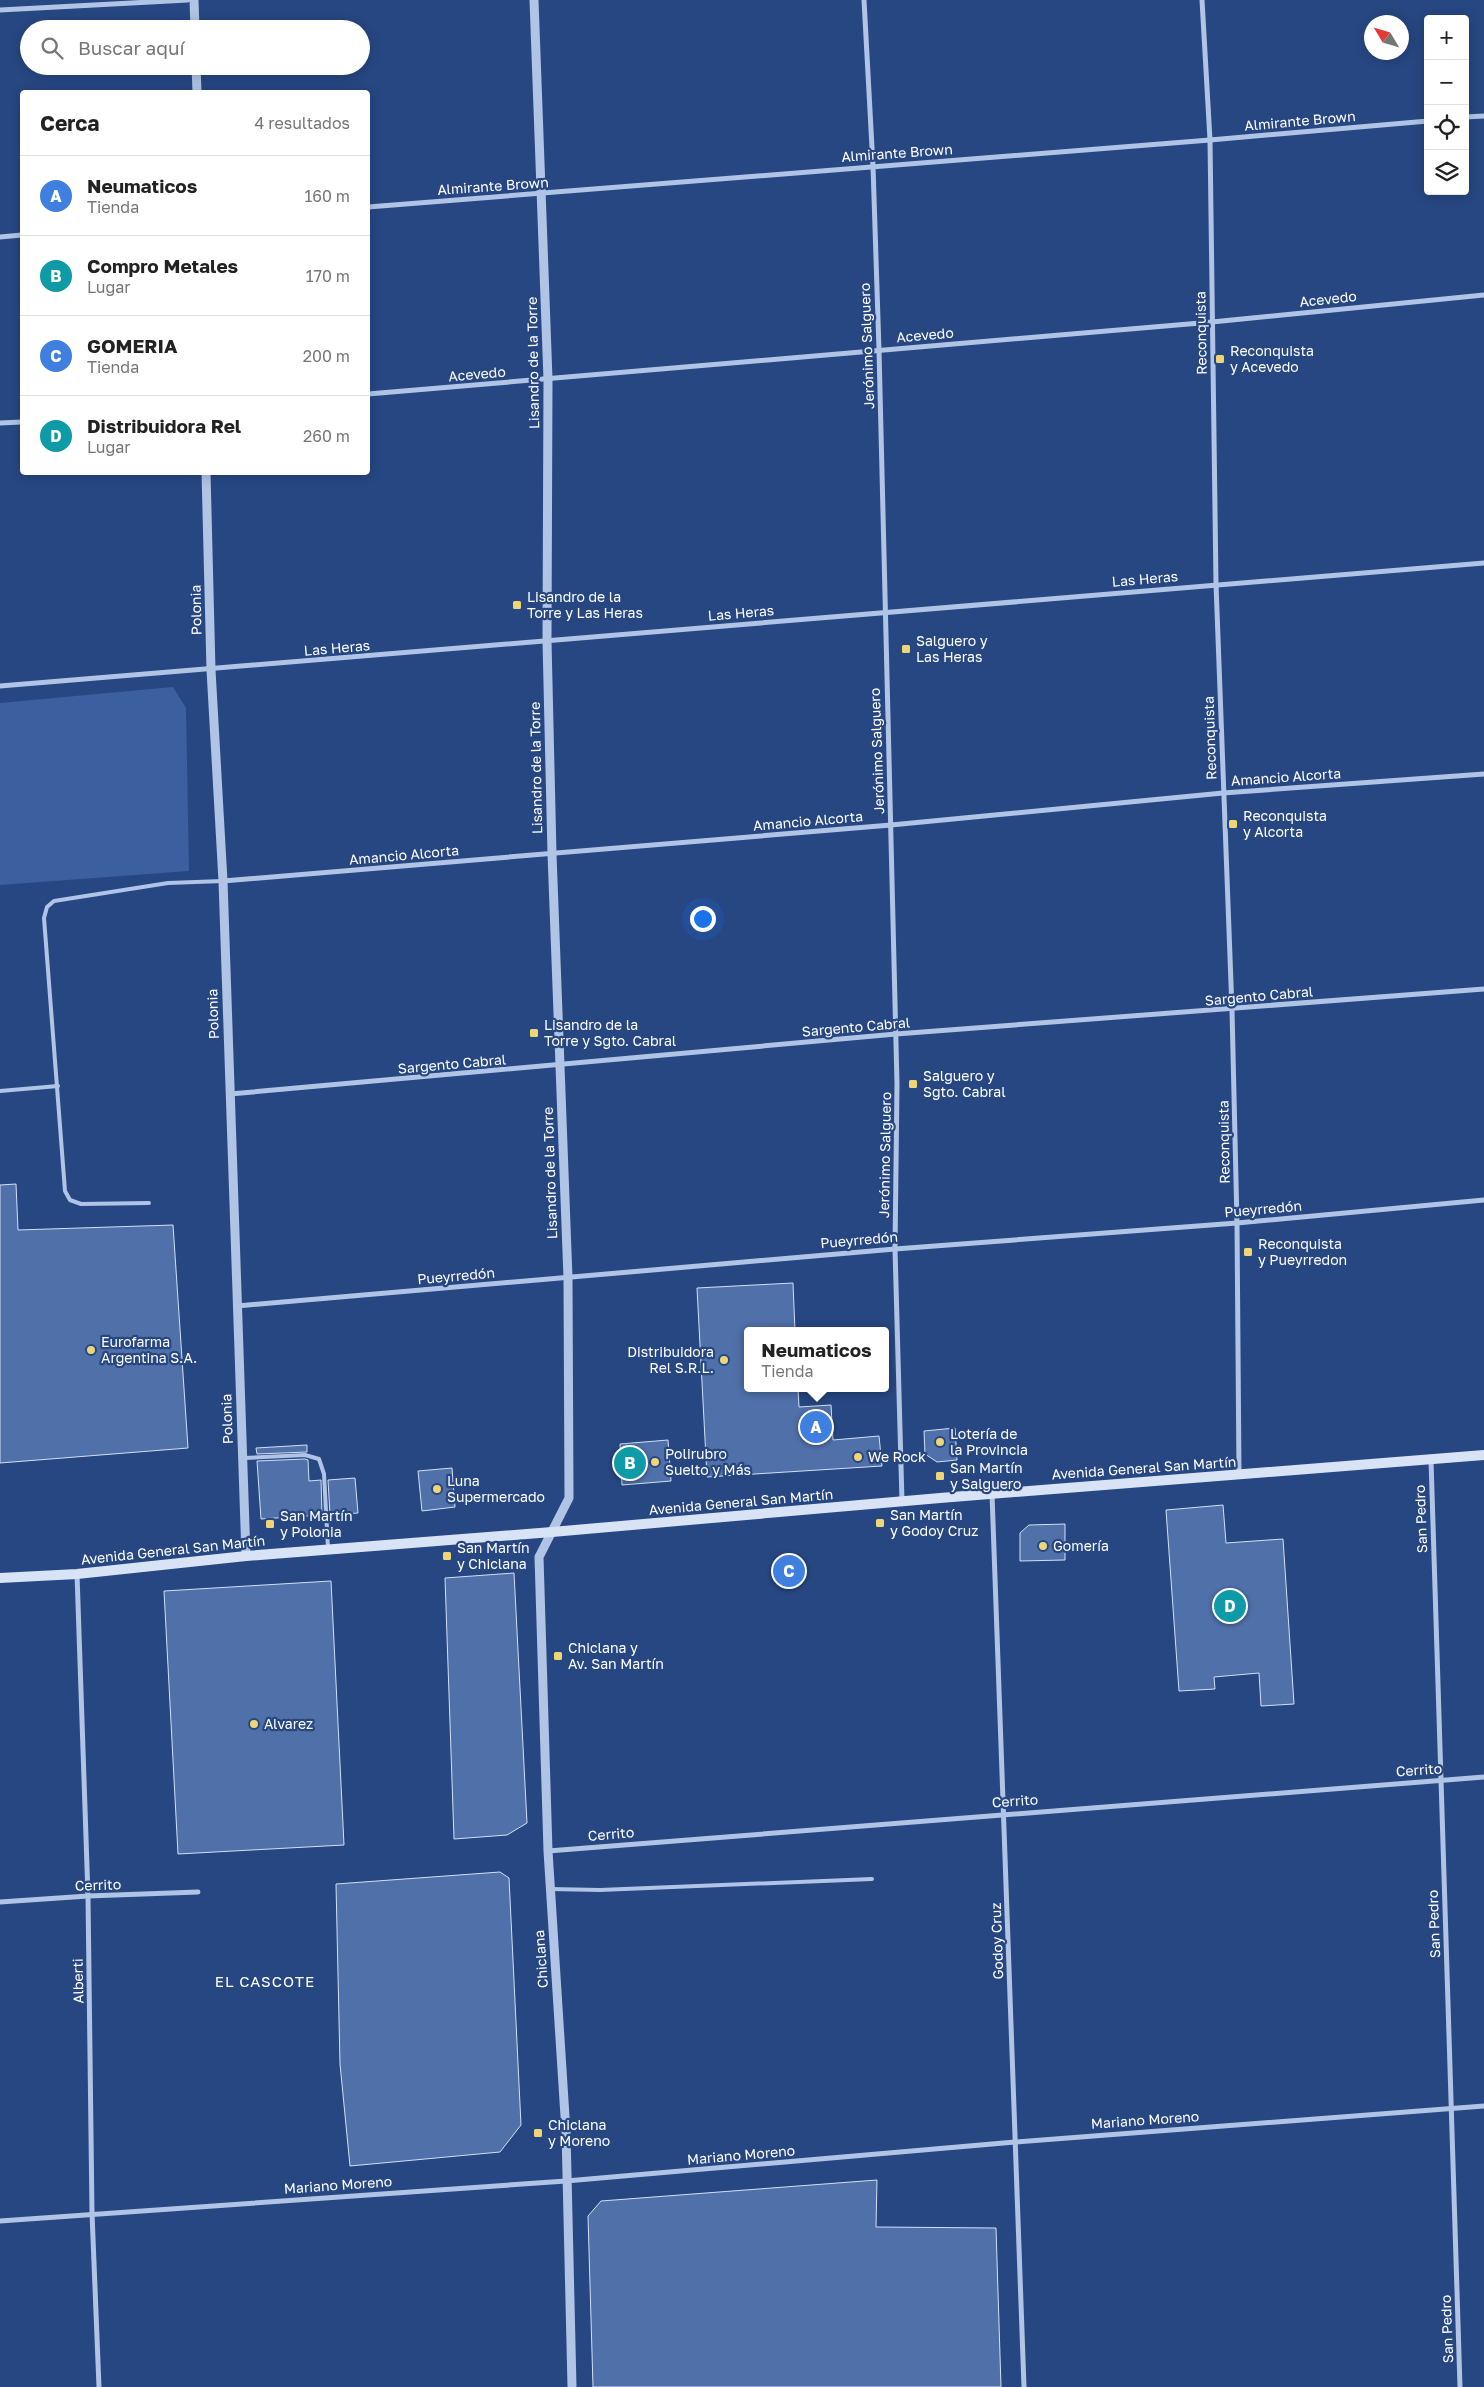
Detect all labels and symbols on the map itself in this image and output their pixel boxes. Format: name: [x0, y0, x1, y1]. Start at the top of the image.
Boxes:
north arrow: [1364, 15, 1409, 60]
street label: Almirante Brown: [1244, 107, 1356, 134]
street label: Almirante Brown: [841, 140, 953, 165]
street label: Almirante Brown: [437, 173, 549, 198]
street label: Jerónimo Salguero: [856, 283, 877, 409]
street label: Acevedo: [1299, 287, 1357, 310]
street label: Reconquista: [1191, 291, 1210, 375]
street label: Lisandro de la Torre: [523, 297, 542, 429]
street label: Acevedo: [896, 324, 954, 345]
place label: Reconquista y Acevedo: [1230, 342, 1314, 375]
marker: Reconquista y Acevedo: [1214, 353, 1226, 365]
street label: Acevedo: [448, 363, 506, 384]
street label: Las Heras: [1111, 567, 1179, 590]
street label: Polonia: [187, 585, 204, 635]
place label: Lisandro de la Torre y Las Heras: [527, 588, 643, 621]
marker: Lisandro de la Torre y Las Heras: [511, 599, 523, 611]
street label: Las Heras: [707, 601, 775, 624]
place label: Salguero y Las Heras: [916, 632, 988, 665]
street label: Las Heras: [303, 636, 371, 659]
marker: Salguero y Las Heras: [900, 643, 912, 655]
street label: Jerónimo Salguero: [866, 688, 887, 814]
street label: Reconquista: [1200, 696, 1219, 780]
street label: Lisandro de la Torre: [526, 702, 545, 834]
street label: Amancio Alcorta: [1230, 764, 1342, 789]
street label: Amancio Alcorta: [752, 807, 864, 834]
place label: Reconquista y Alcorta: [1243, 807, 1327, 840]
marker: Reconquista y Alcorta: [1227, 818, 1239, 830]
street label: Amancio Alcorta: [348, 841, 460, 868]
your location: [690, 906, 716, 932]
street label: Sargento Cabral: [1204, 982, 1314, 1009]
street label: Polonia: [203, 989, 222, 1040]
street label: Sargento Cabral: [801, 1013, 911, 1040]
place label: Lisandro de la Torre y Sgto. Cabral: [544, 1016, 676, 1049]
marker: Lisandro de la Torre y Sgto. Cabral: [528, 1027, 540, 1039]
street label: Sargento Cabral: [397, 1050, 507, 1077]
place label: Salguero y Sgto. Cabral: [923, 1067, 1006, 1100]
marker: Salguero y Sgto. Cabral: [907, 1078, 919, 1090]
street label: Jerónimo Salguero: [875, 1092, 894, 1218]
street label: Reconquista: [1214, 1100, 1233, 1184]
street label: Lisandro de la Torre: [539, 1107, 560, 1239]
street label: Pueyrredón: [1223, 1197, 1302, 1220]
street label: Pueyrredón: [819, 1228, 898, 1251]
place label: Reconquista y Pueyrredon: [1258, 1235, 1347, 1268]
marker: Reconquista y Pueyrredon: [1242, 1246, 1254, 1258]
street label: Pueyrredón: [416, 1264, 495, 1287]
place label: Eurofarma Argentina S.A.: [101, 1333, 197, 1366]
place label: Distribuidora Rel S.R.L.: [627, 1343, 714, 1376]
marker: Eurofarma Argentina S.A.: [85, 1344, 97, 1356]
marker: Distribuidora Rel S.R.L.: [718, 1354, 730, 1366]
street label: Polonia: [217, 1394, 236, 1445]
pin: A: [800, 1408, 832, 1446]
place label: Lotería de la Provincia: [950, 1425, 1028, 1458]
marker: Lotería de la Provincia: [934, 1436, 946, 1448]
pin: B: [614, 1444, 646, 1482]
place label: Polirubro Suelto y Más: [665, 1445, 751, 1478]
place label: We Rock: [868, 1448, 926, 1465]
marker: We Rock: [852, 1451, 864, 1463]
street label: Avenida General San Martín: [1051, 1453, 1237, 1482]
marker: Polirubro Suelto y Más: [649, 1456, 661, 1468]
place label: San Martín y Salguero: [950, 1459, 1023, 1492]
marker: San Martín y Salguero: [934, 1470, 946, 1482]
place label: Luna Supermercado: [447, 1472, 545, 1505]
marker: Luna Supermercado: [431, 1483, 443, 1495]
street label: Avenida General San Martín: [648, 1485, 834, 1518]
street label: San Pedro: [1411, 1485, 1430, 1554]
place label: San Martín y Godoy Cruz: [890, 1506, 978, 1539]
place label: San Martín y Polonia: [280, 1507, 353, 1540]
marker: San Martín y Godoy Cruz: [874, 1517, 886, 1529]
marker: San Martín y Polonia: [264, 1518, 276, 1530]
street label: Avenida General San Martín: [80, 1531, 266, 1568]
place label: Gomería: [1053, 1537, 1109, 1554]
place label: San Martín y Chiclana: [457, 1539, 530, 1572]
marker: Gomería: [1037, 1540, 1049, 1552]
marker: San Martín y Chiclana: [441, 1550, 453, 1562]
pin: C: [773, 1552, 805, 1590]
pin: D: [1214, 1587, 1246, 1625]
place label: Chiclana y Av. San Martín: [568, 1639, 664, 1672]
marker: Chiclana y Av. San Martín: [552, 1650, 564, 1662]
place label: Alvarez: [264, 1715, 313, 1732]
marker: Alvarez: [248, 1718, 260, 1730]
street label: Cerrito: [1395, 1759, 1443, 1780]
street label: Cerrito: [991, 1790, 1039, 1811]
street label: Cerrito: [587, 1823, 635, 1844]
street label: Cerrito: [75, 1875, 121, 1894]
street label: San Pedro: [1424, 1890, 1443, 1959]
street label: Godoy Cruz: [987, 1902, 1006, 1980]
street label: Chiclana: [530, 1929, 551, 1989]
street label: Alberti: [69, 1958, 86, 2004]
district label: EL CASCOTE: [215, 1972, 315, 1990]
street label: Mariano Moreno: [1090, 2107, 1200, 2132]
place label: Chiclana y Moreno: [548, 2116, 610, 2149]
marker: Chiclana y Moreno: [532, 2127, 544, 2139]
street label: Mariano Moreno: [686, 2141, 796, 2168]
street label: Mariano Moreno: [283, 2172, 393, 2197]
street label: San Pedro: [1437, 2295, 1456, 2364]

